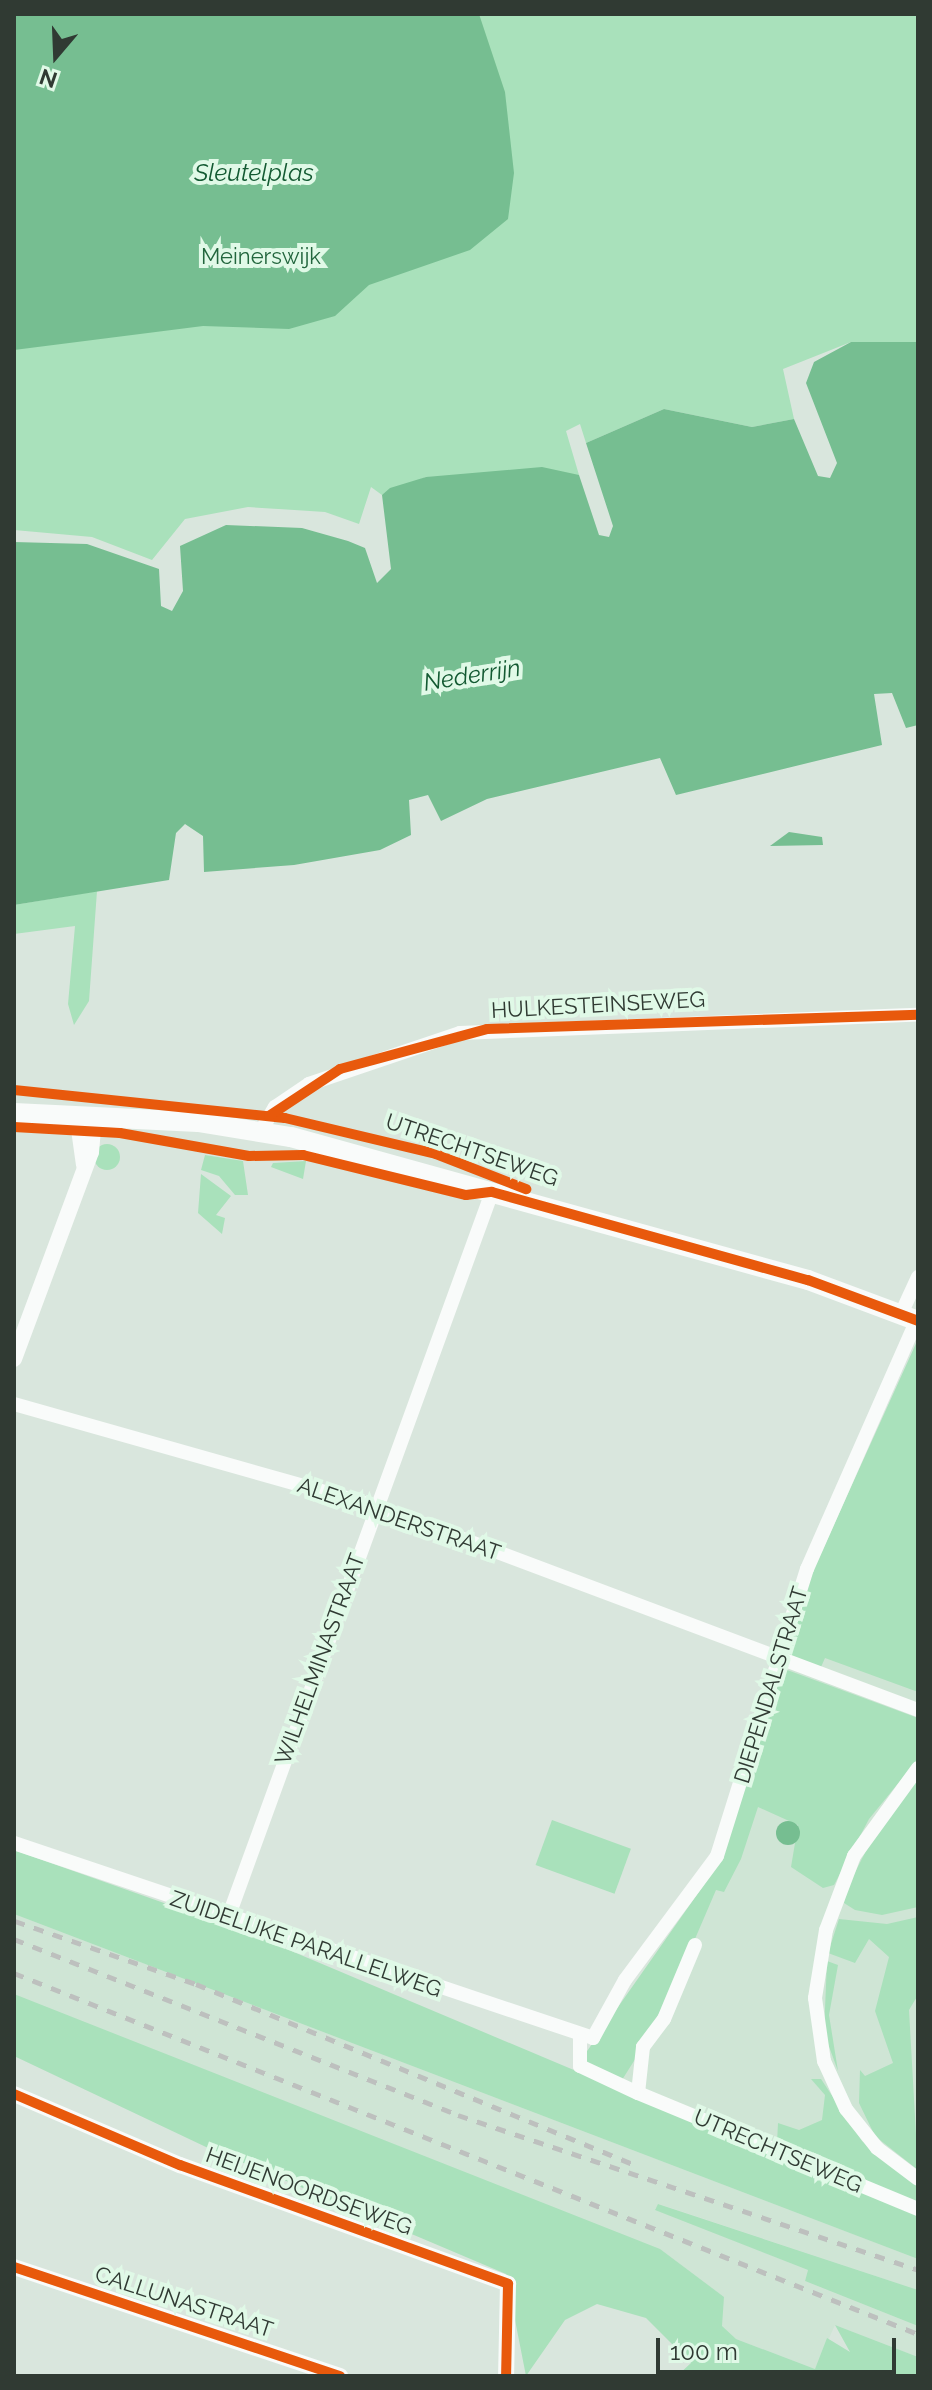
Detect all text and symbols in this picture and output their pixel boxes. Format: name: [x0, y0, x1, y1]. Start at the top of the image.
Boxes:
north arrow: [16, 16, 96, 96]
text: N: [36, 64, 60, 94]
water label: Sleutelplas: [194, 159, 314, 187]
park label: Meinerswijk: [201, 244, 321, 270]
water label: Nederrijn: [421, 653, 523, 697]
street label: HULKESTEINSEWEG: [490, 986, 706, 1024]
street label: UTRECHTSEWEG: [382, 1108, 562, 1192]
street label: ALEXANDERSTRAAT: [294, 1472, 504, 1566]
street label: WILHELMINASTRAAT: [269, 1550, 371, 1768]
street label: DIEPENDALSTRAAT: [729, 1583, 813, 1787]
street label: ZUIDELIJKE PARALLELWEG: [167, 1885, 445, 2003]
street label: UTRECHTSEWEG: [690, 2104, 866, 2198]
street label: HEIJENOORDSEWEG: [202, 2141, 416, 2241]
street label: CALLUNASTRAAT: [92, 2261, 276, 2343]
scale bar: [660, 2322, 900, 2372]
text: 100 m: [670, 2337, 738, 2366]

